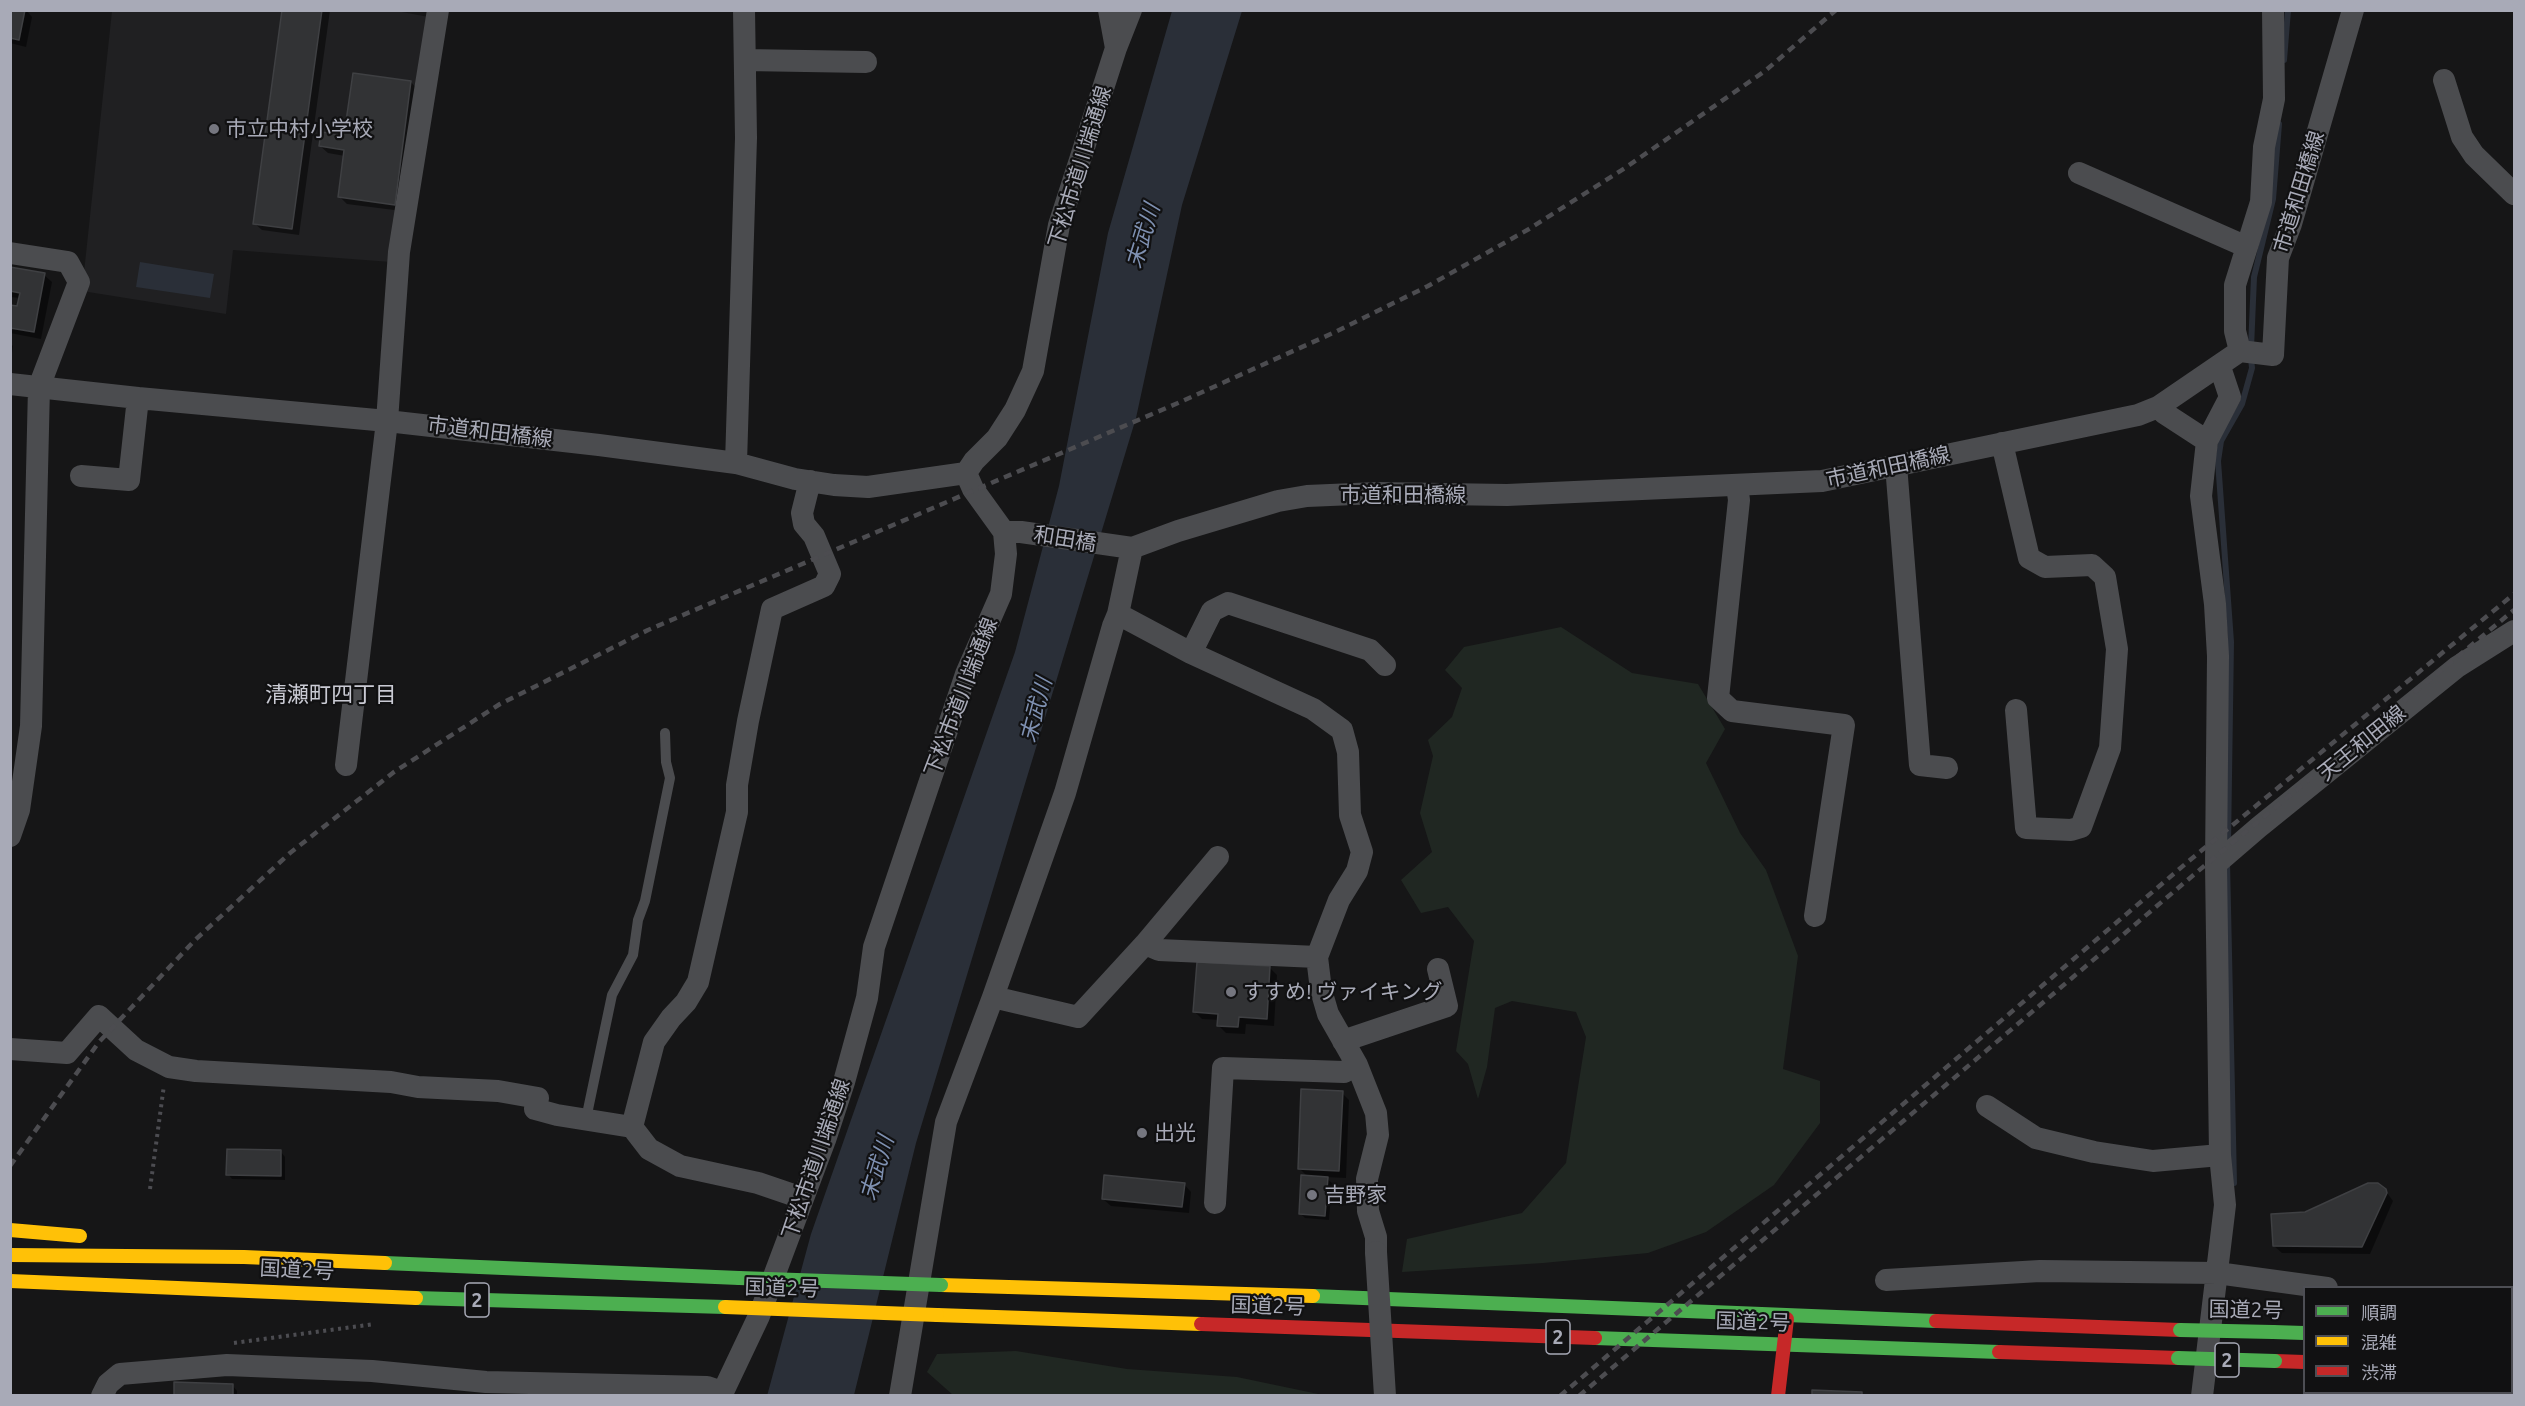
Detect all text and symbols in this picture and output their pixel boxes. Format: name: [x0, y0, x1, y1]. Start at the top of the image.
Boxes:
street label: 下松市道川端通線: [1043, 83, 1117, 251]
place label: 市立中村小学校: [226, 116, 373, 142]
marker: 市立中村小学校: [207, 122, 221, 136]
street label: 市道和田橋線: [2269, 128, 2329, 256]
water label: 末武川: [1121, 201, 1165, 271]
street label: 市道和田橋線: [426, 412, 554, 452]
street label: 市道和田橋線: [1824, 442, 1952, 492]
street label: 市道和田橋線: [1340, 482, 1466, 508]
street label: 和田橋: [1032, 522, 1098, 556]
street label: 下松市道川端通線: [919, 614, 1003, 780]
water label: 末武川: [1015, 675, 1057, 745]
district label: 清瀬町四丁目: [265, 682, 397, 708]
street label: 天王和田線: [2313, 700, 2411, 786]
place label: すすめ! ヴァイキング: [1243, 979, 1443, 1005]
marker: すすめ! ヴァイキング: [1224, 985, 1238, 999]
street label: 下松市道川端通線: [777, 1075, 855, 1243]
place label: 出光: [1154, 1120, 1196, 1146]
marker: 出光: [1135, 1126, 1149, 1140]
water label: 末武川: [855, 1133, 899, 1203]
place label: 吉野家: [1324, 1182, 1387, 1208]
marker: 吉野家: [1305, 1188, 1319, 1202]
street label: 国道2号: [259, 1255, 335, 1285]
street label: 国道2号: [744, 1274, 820, 1302]
road number: 2: [465, 1283, 489, 1317]
legend: [2303, 1286, 2513, 1394]
street label: 国道2号: [1230, 1292, 1306, 1320]
street label: 国道2号: [2208, 1297, 2284, 1323]
text: 順調: [2361, 1302, 2397, 1322]
street label: 国道2号: [1715, 1308, 1791, 1336]
road number: 2: [1546, 1320, 1570, 1354]
text: 混雑: [2361, 1332, 2397, 1352]
road number: 2: [2215, 1343, 2239, 1377]
text: 渋滞: [2361, 1362, 2397, 1382]

